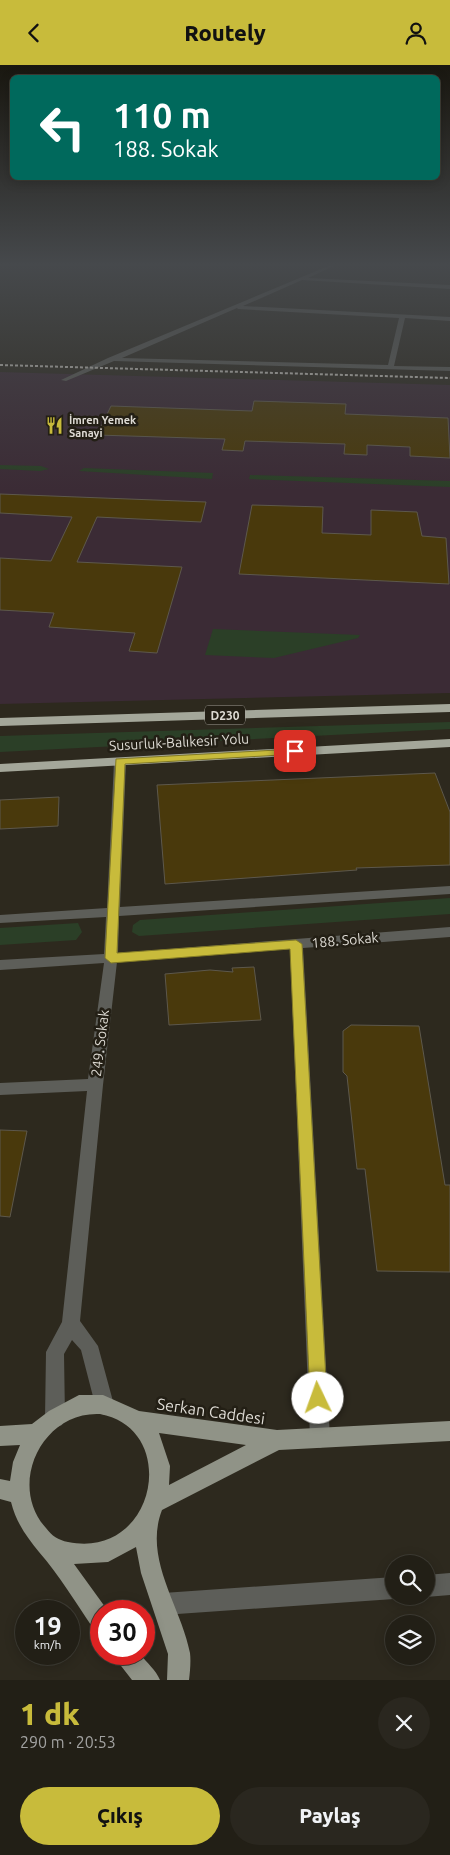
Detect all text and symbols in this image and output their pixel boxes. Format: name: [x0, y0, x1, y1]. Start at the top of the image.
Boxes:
icon: back: [20, 19, 48, 47]
icon: person: [402, 19, 430, 47]
text: Routely: [184, 20, 266, 45]
icon: left: [30, 95, 95, 160]
text: 110 m: [113, 95, 211, 135]
text: 188. Sokak: [113, 136, 219, 161]
place label: İmren Yemek Sanayi: [69, 414, 137, 439]
restaurant icon: İmren Yemek Sanayi: [45, 416, 65, 436]
road number: D230: [205, 705, 245, 725]
street label: Susurluk-Balıkesir Yolu: [109, 730, 249, 754]
pin: [274, 730, 316, 772]
icon: arrive: [281, 737, 309, 765]
street label: 188. Sokak: [311, 929, 379, 951]
street label: 249. Sokak: [88, 1009, 112, 1077]
position arrow: [291, 1371, 343, 1423]
street label: Serkan Caddesi: [156, 1395, 266, 1427]
map controls: [385, 1555, 435, 1665]
button: search: [385, 1555, 435, 1605]
speed limit sign: 30: [90, 1600, 155, 1665]
text: 19: [33, 1612, 62, 1640]
button: layers: [385, 1615, 435, 1665]
text: km/h: [34, 1638, 61, 1651]
text: 1 dk: [20, 1697, 80, 1731]
button: close: [378, 1697, 430, 1749]
text: 290 m · 20:53: [20, 1733, 116, 1751]
button: Çıkış: [20, 1787, 220, 1845]
button: Paylaş: [230, 1787, 430, 1845]

